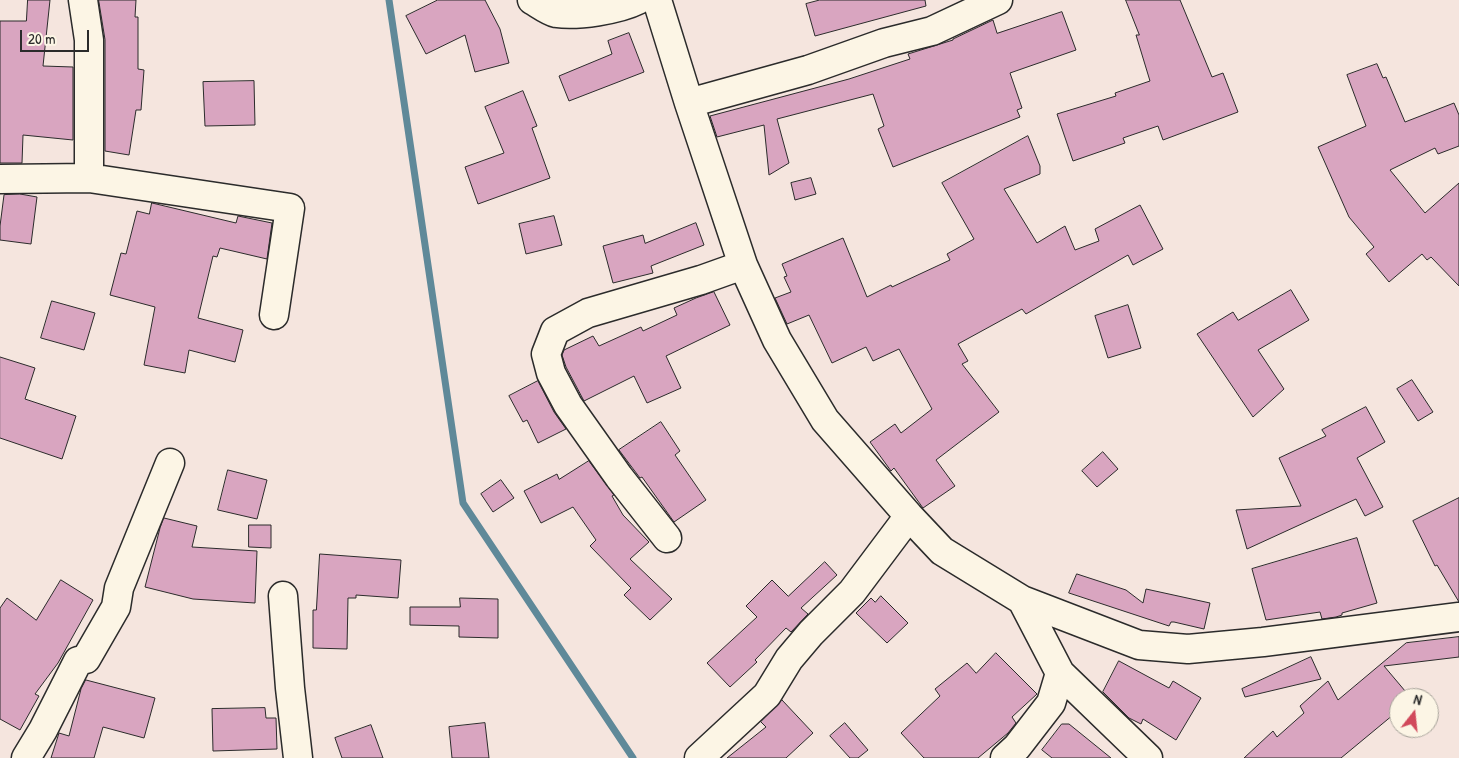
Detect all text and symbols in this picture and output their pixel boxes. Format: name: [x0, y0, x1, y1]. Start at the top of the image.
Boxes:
scale bar: [22, 20, 91, 52]
text: 20 m: [28, 28, 55, 49]
north arrow: [1389, 688, 1439, 738]
text: N: [1412, 689, 1424, 709]

